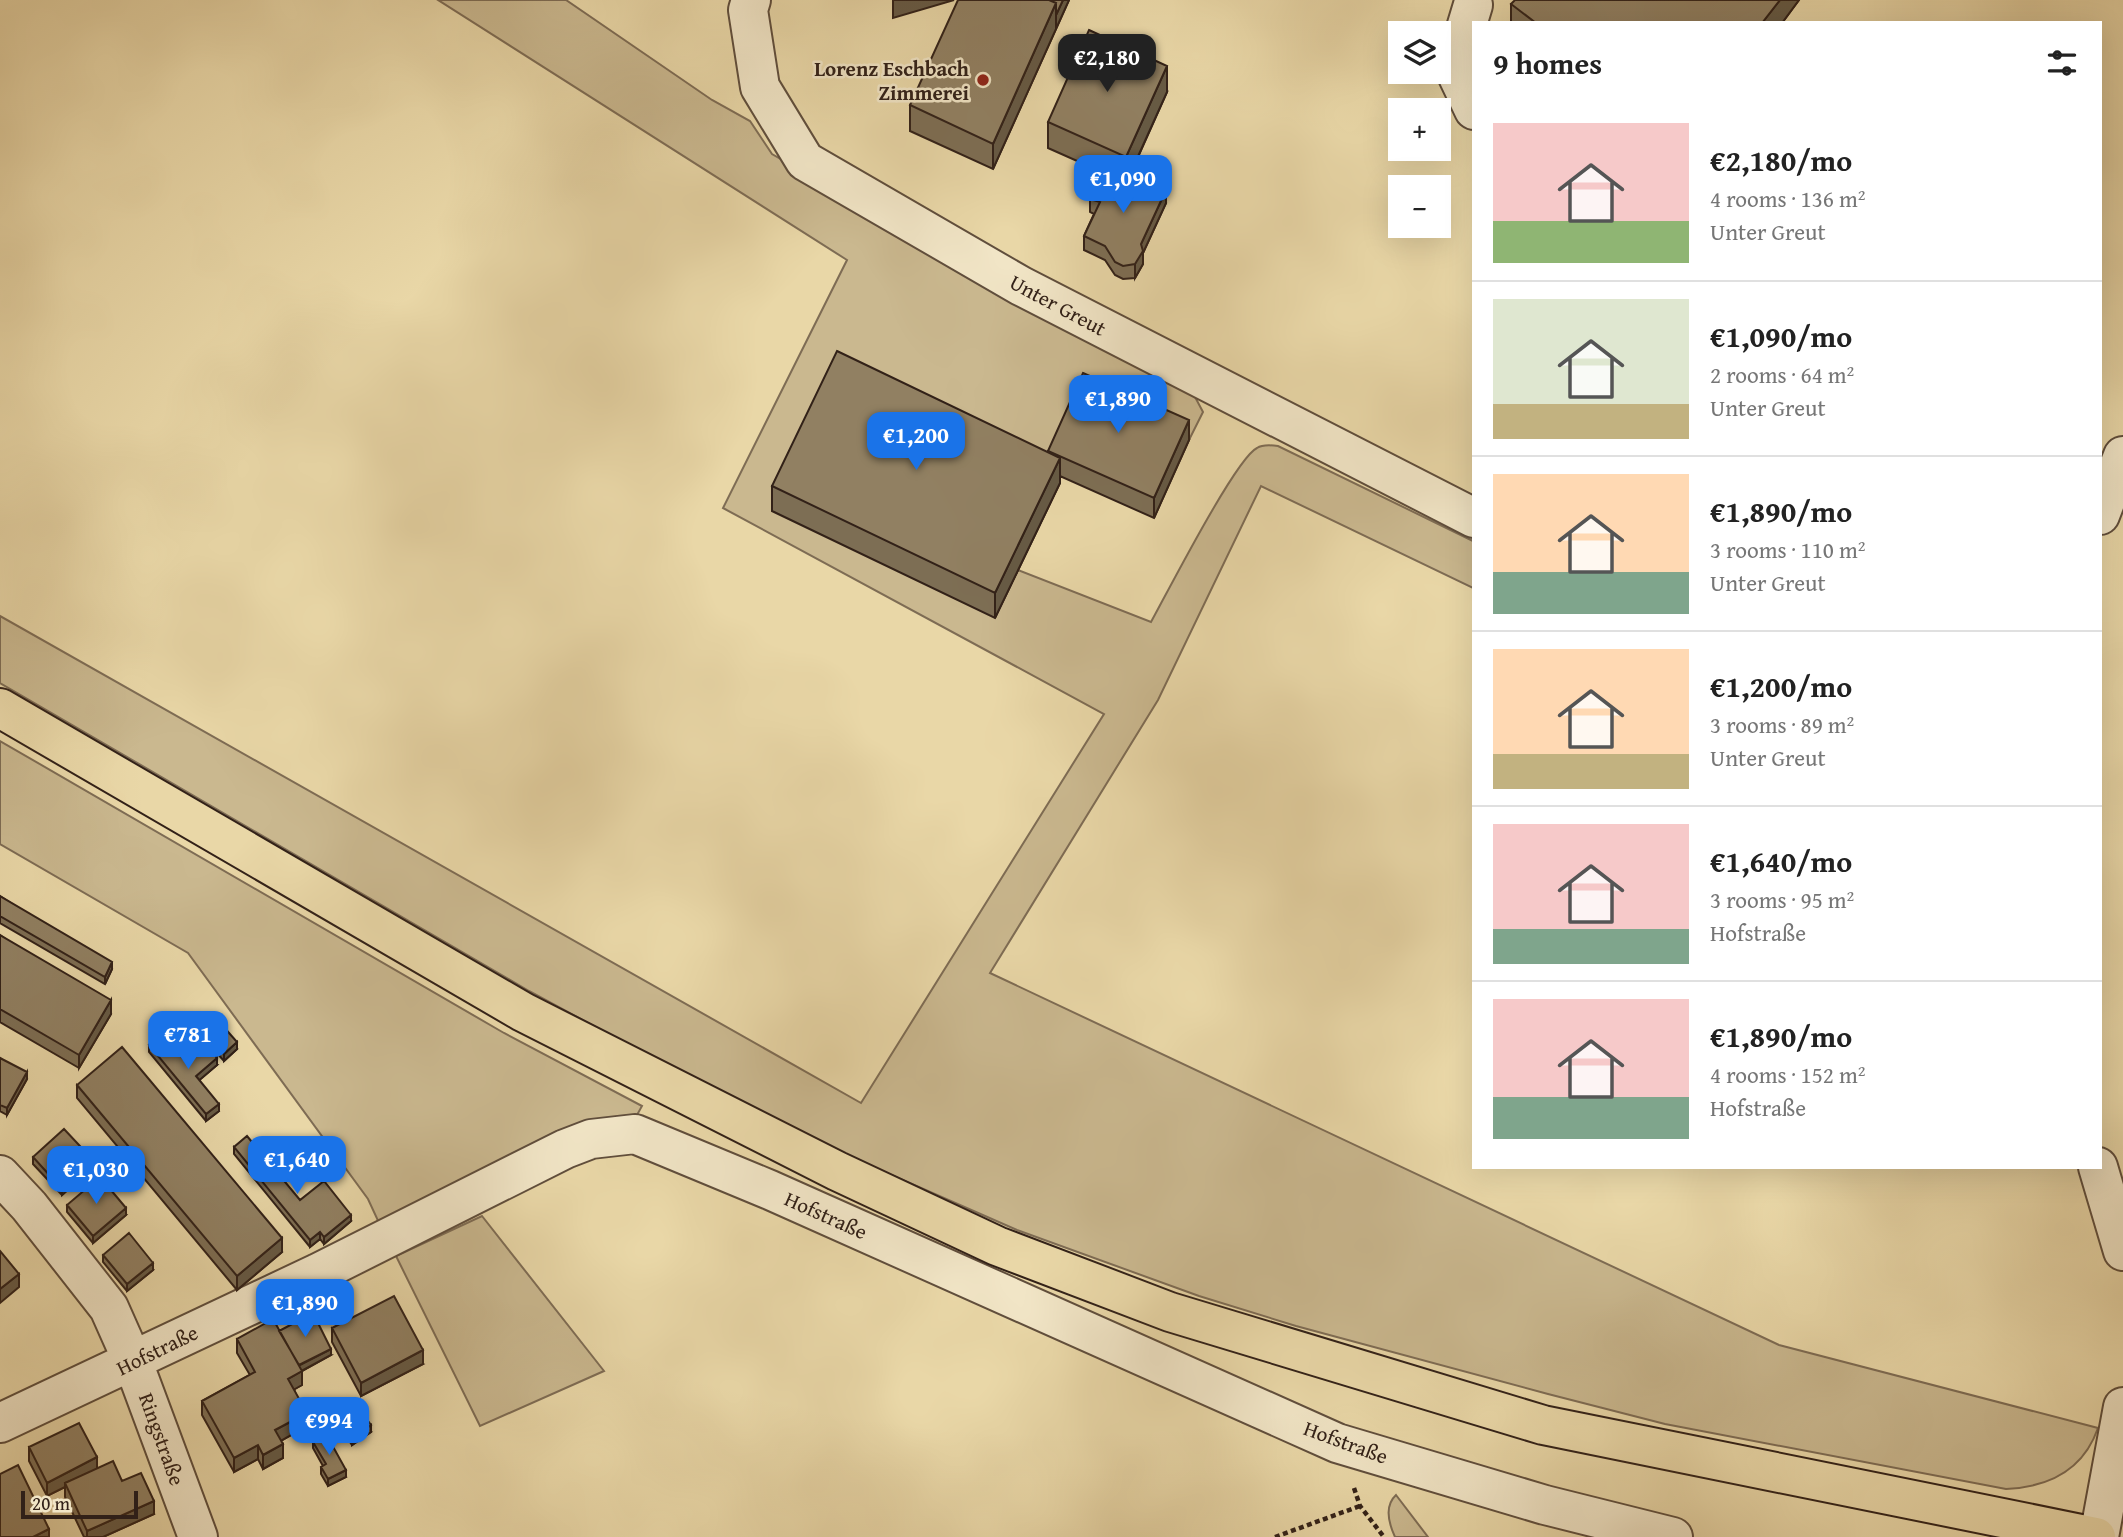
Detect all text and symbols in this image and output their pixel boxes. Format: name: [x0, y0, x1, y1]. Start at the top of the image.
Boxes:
map controls: [1388, 21, 1451, 238]
button: layers: [1388, 21, 1451, 84]
pin: €2,180: [1050, 34, 1164, 94]
text: €2,180: [1074, 40, 1140, 73]
text: 9 homes: [1493, 41, 1602, 85]
icon: filters: [2043, 44, 2081, 82]
place label: Lorenz Eschbach Zimmerei: [814, 53, 970, 108]
marker: Lorenz Eschbach Zimmerei: [975, 72, 991, 88]
button: +: [1388, 98, 1451, 161]
text: €2,180/mo: [1710, 138, 1852, 182]
icon: home: [1549, 151, 1633, 235]
pin: €1,090: [1066, 156, 1180, 215]
text: €1,090: [1090, 161, 1156, 194]
button: −: [1388, 175, 1451, 238]
text: 4 rooms · 136 m²: [1710, 182, 1865, 215]
text: Unter Greut: [1710, 215, 1826, 248]
street label: Unter Greut: [1004, 267, 1112, 344]
text: €1,090/mo: [1710, 314, 1852, 358]
icon: home: [1549, 327, 1633, 411]
text: 2 rooms · 64 m²: [1710, 358, 1854, 391]
pin: €1,890: [1061, 376, 1175, 435]
text: €1,890: [1085, 381, 1151, 414]
text: Unter Greut: [1710, 391, 1826, 424]
pin: €1,200: [859, 412, 973, 472]
text: €1,200: [883, 418, 949, 451]
text: €1,890/mo: [1710, 489, 1852, 533]
icon: home: [1549, 502, 1633, 586]
text: 3 rooms · 110 m²: [1710, 533, 1865, 566]
text: Unter Greut: [1710, 566, 1826, 599]
text: €1,200/mo: [1710, 664, 1852, 708]
icon: home: [1549, 677, 1633, 761]
text: 3 rooms · 89 m²: [1710, 708, 1854, 741]
text: Unter Greut: [1710, 741, 1826, 774]
text: €1,640/mo: [1710, 839, 1852, 883]
icon: home: [1549, 852, 1633, 936]
text: 3 rooms · 95 m²: [1710, 883, 1854, 916]
text: Hofstraße: [1710, 916, 1806, 949]
pin: €781: [147, 1012, 229, 1071]
text: €1,890/mo: [1710, 1014, 1852, 1058]
text: €781: [164, 1017, 212, 1050]
icon: home: [1549, 1027, 1633, 1111]
text: 4 rooms · 152 m²: [1710, 1058, 1865, 1091]
text: Hofstraße: [1710, 1091, 1806, 1124]
pin: €1,640: [240, 1136, 354, 1196]
text: €1,640: [264, 1142, 330, 1175]
pin: €1,030: [39, 1146, 153, 1206]
text: €1,030: [63, 1152, 129, 1185]
street label: Hofstraße: [780, 1183, 872, 1247]
pin: €1,890: [248, 1280, 362, 1339]
text: €1,890: [272, 1285, 338, 1318]
street label: Hofstraße: [111, 1317, 203, 1383]
street label: Ringstraße: [131, 1388, 193, 1490]
pin: €994: [288, 1398, 370, 1457]
text: €994: [305, 1403, 353, 1436]
street label: Hofstraße: [1299, 1412, 1393, 1472]
scale bar: [21, 1488, 138, 1520]
text: 20 m: [32, 1489, 70, 1517]

